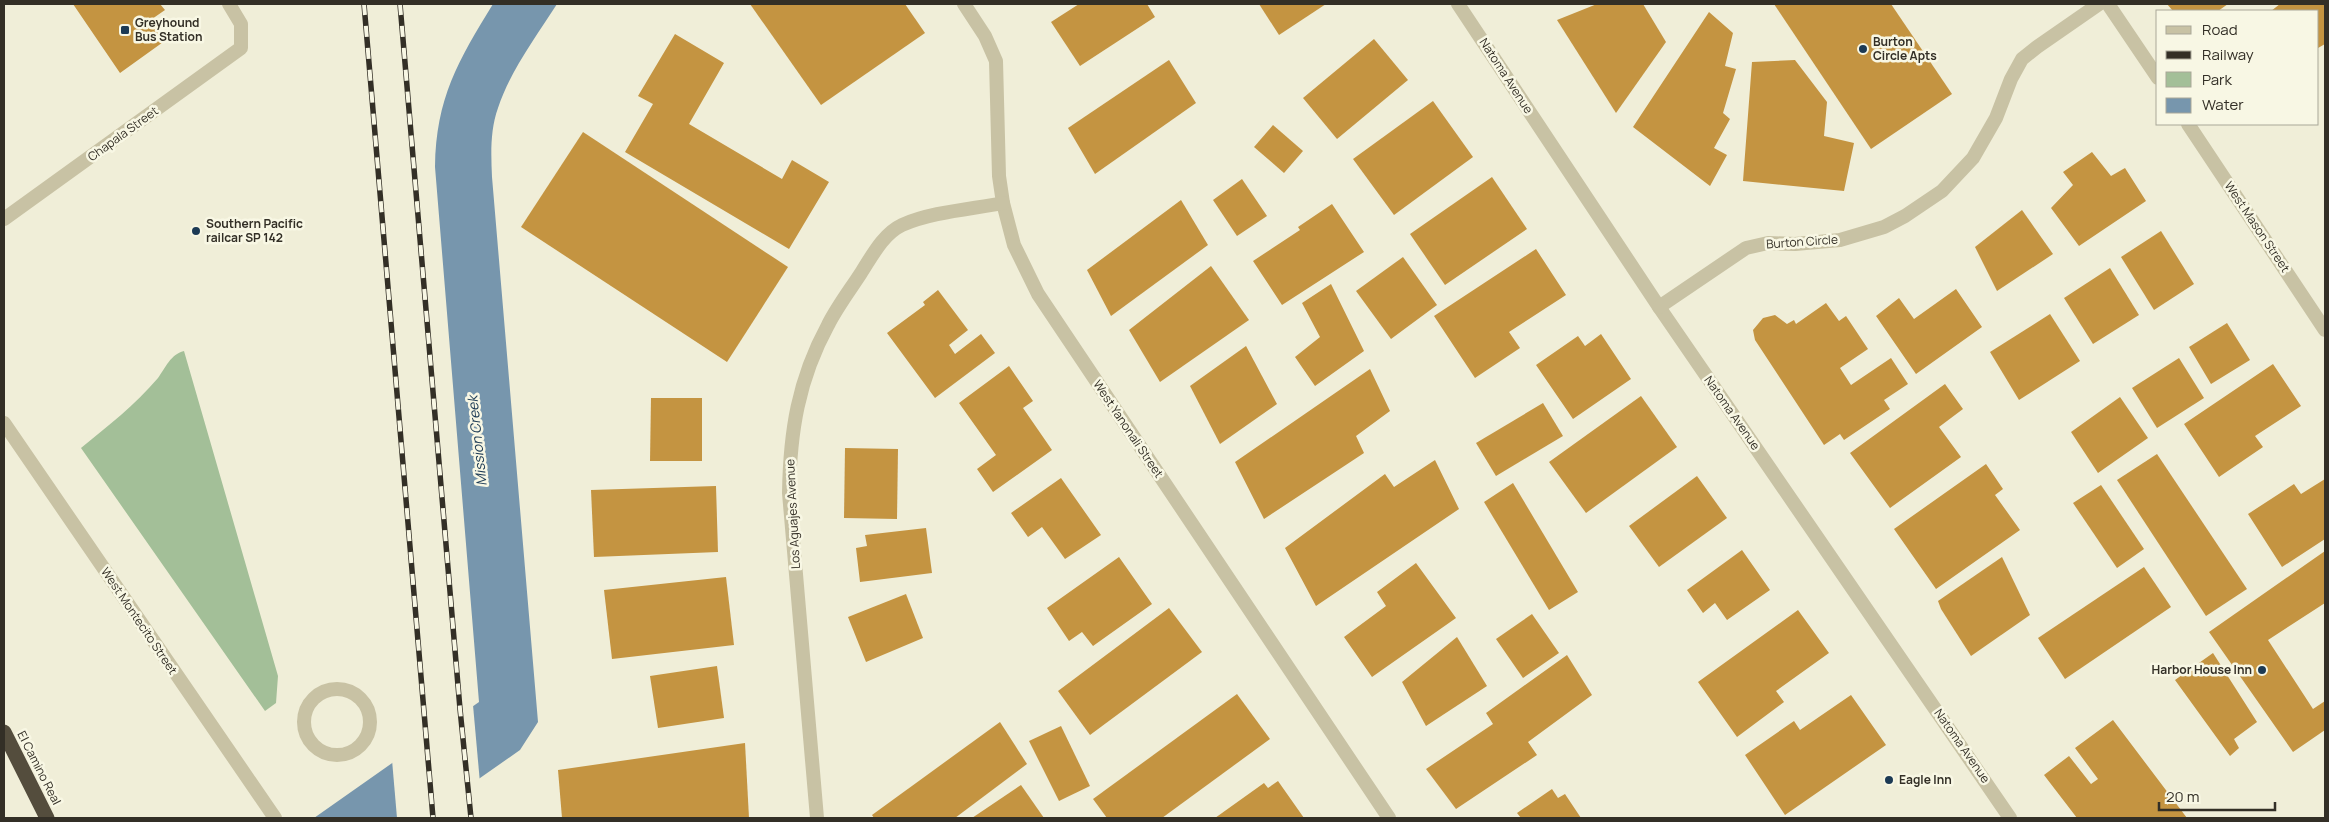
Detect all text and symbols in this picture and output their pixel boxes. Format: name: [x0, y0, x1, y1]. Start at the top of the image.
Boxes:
legend: [2156, 10, 2319, 125]
place label: Greyhound Bus Station: [135, 14, 202, 45]
text: Road: [2202, 19, 2238, 40]
marker: Greyhound Bus Station: [119, 24, 131, 36]
place label: Burton Circle Apts: [1873, 33, 1937, 64]
street label: Natoma Avenue: [1476, 35, 1537, 117]
marker: Burton Circle Apts: [1857, 43, 1869, 55]
text: Railway: [2202, 44, 2254, 65]
text: Park: [2202, 69, 2232, 90]
text: Water: [2202, 94, 2244, 115]
street label: Chapala Street: [84, 102, 162, 165]
street label: West Mason Street: [2221, 178, 2294, 276]
place label: Southern Pacific railcar SP 142: [206, 215, 303, 246]
marker: Southern Pacific railcar SP 142: [190, 225, 202, 237]
street label: Burton Circle: [1766, 231, 1838, 252]
street label: Natoma Avenue: [1701, 372, 1764, 453]
street label: West Yanonali Street: [1089, 376, 1168, 481]
water label: Mission Creek: [462, 393, 491, 487]
street label: Los Aguajes Avenue: [781, 459, 804, 569]
street label: West Montecito Street: [97, 564, 182, 678]
place label: Harbor House Inn: [2152, 661, 2252, 678]
marker: Harbor House Inn: [2256, 664, 2268, 676]
street label: Natoma Avenue: [1931, 705, 1994, 786]
street label: El Camino Real: [14, 728, 65, 808]
place label: Eagle Inn: [1899, 771, 1952, 788]
marker: Eagle Inn: [1883, 774, 1895, 786]
scale bar: [2159, 780, 2275, 812]
text: 20 m: [2166, 786, 2199, 807]

